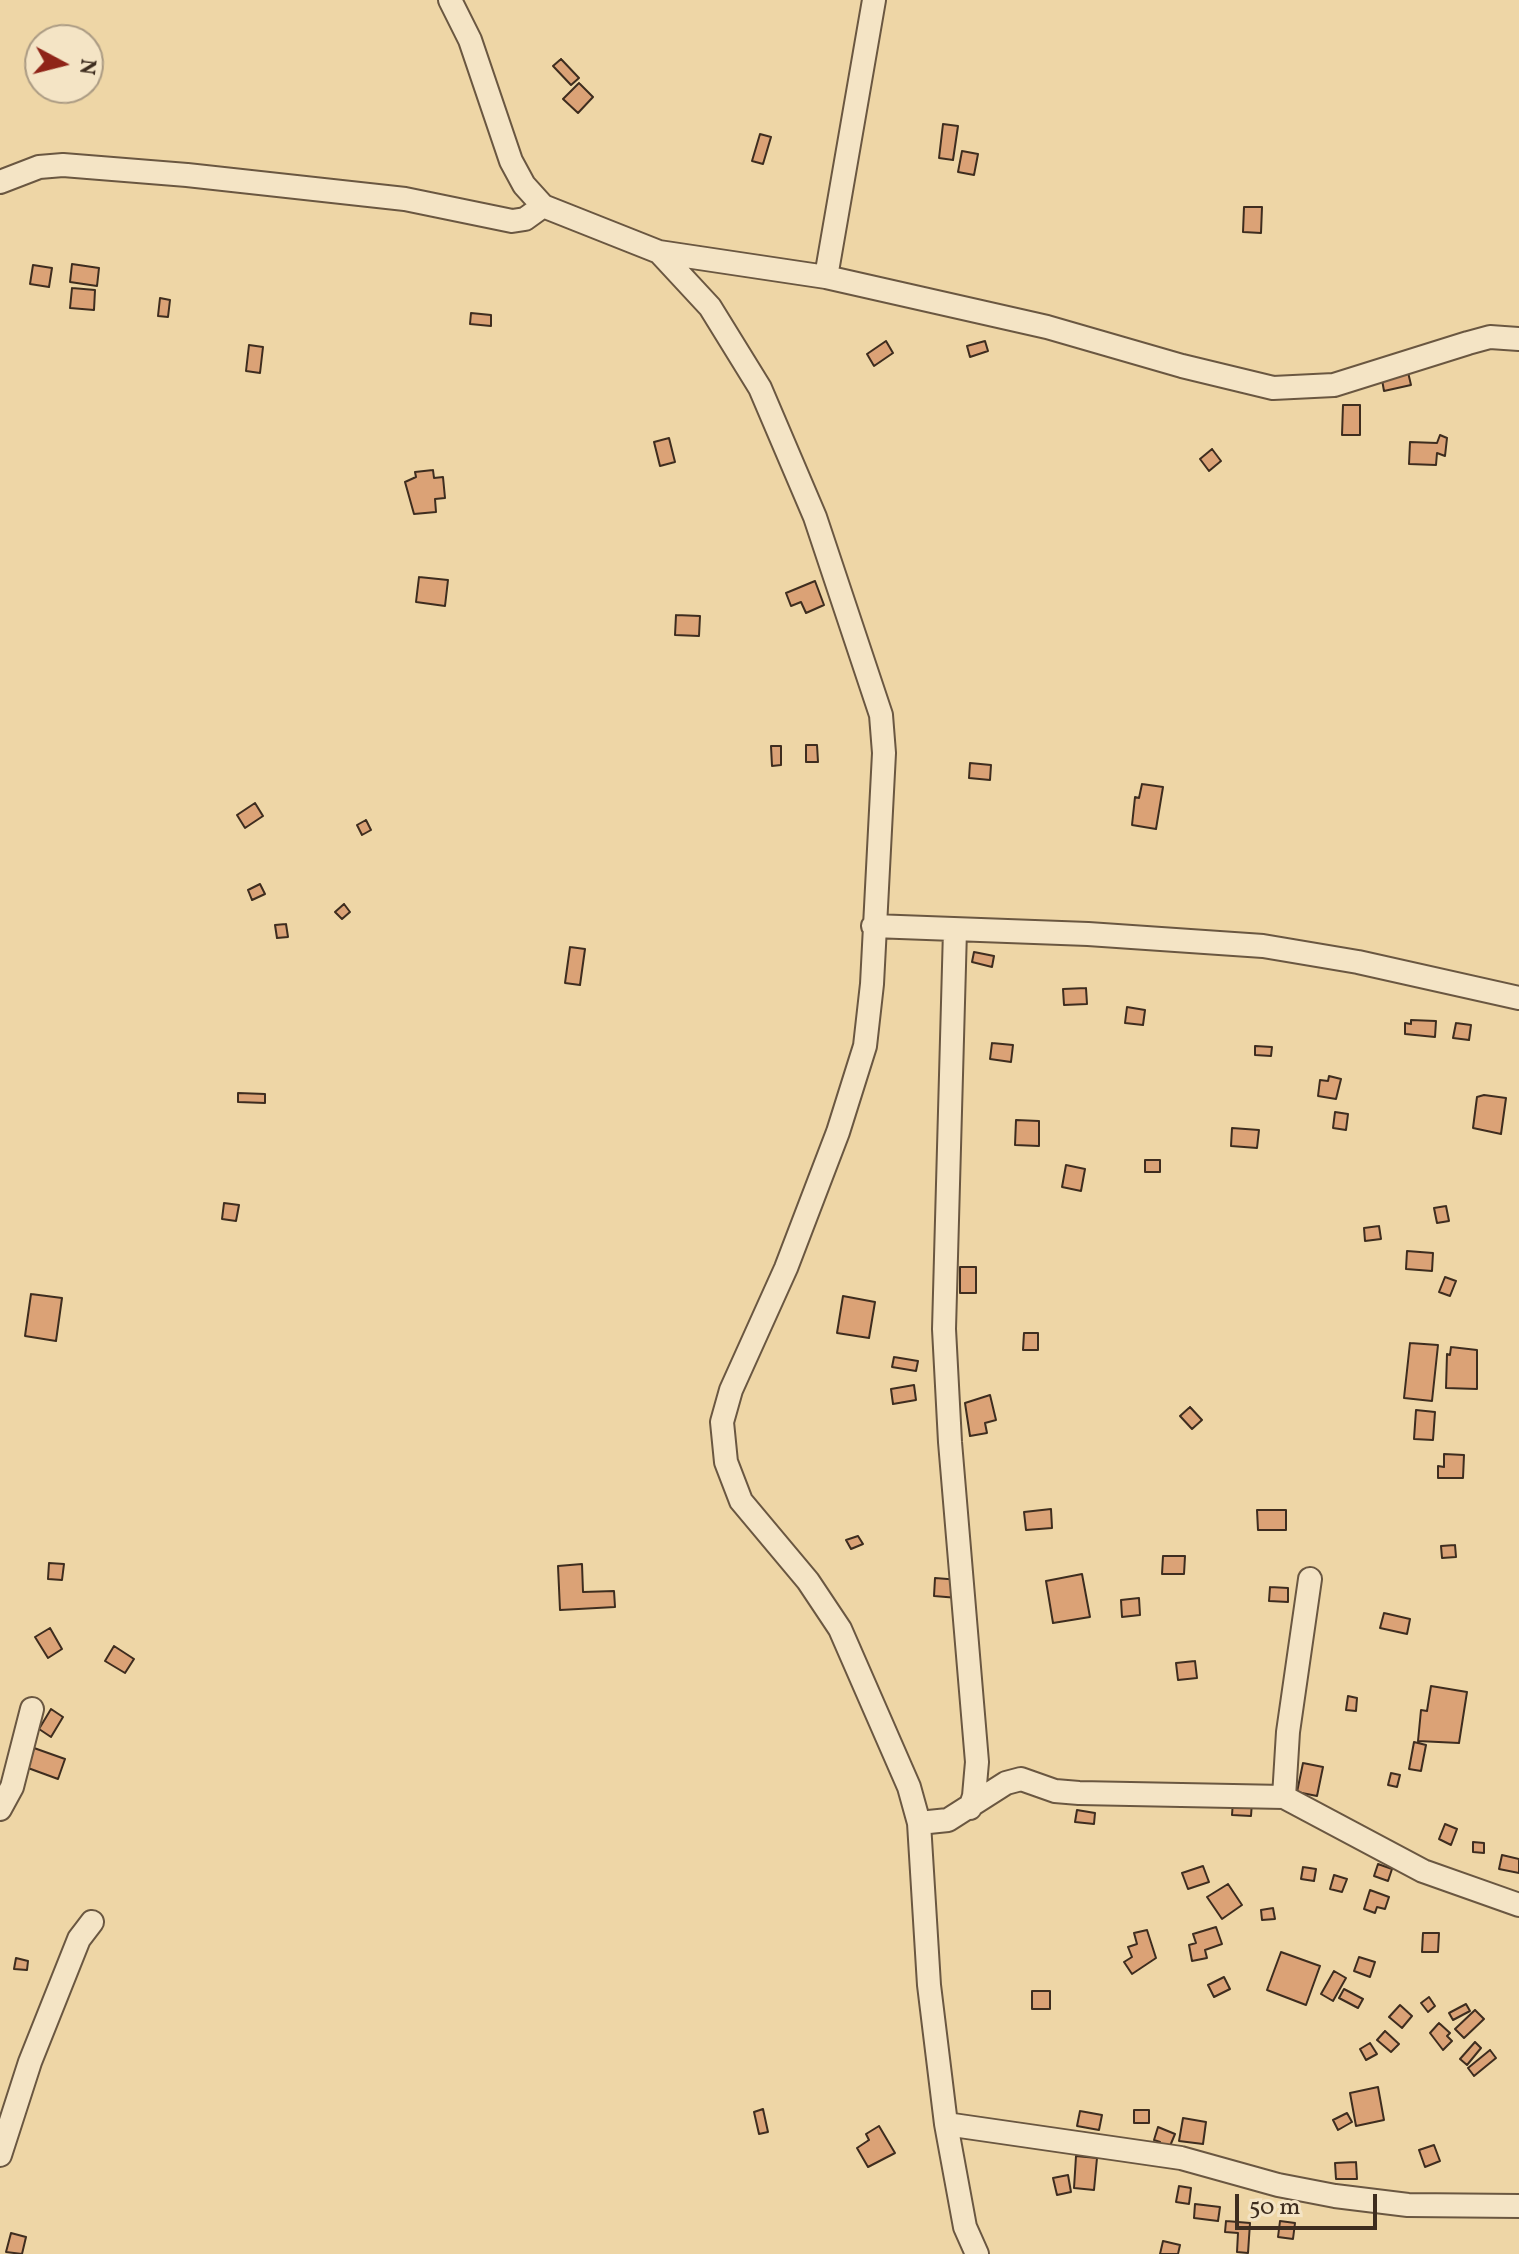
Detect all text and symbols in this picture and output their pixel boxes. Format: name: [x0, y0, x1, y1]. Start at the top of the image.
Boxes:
north arrow: [24, 24, 104, 104]
text: N: [70, 57, 103, 77]
scale bar: [1239, 2178, 1381, 2228]
text: 50 m: [1249, 2191, 1301, 2225]

